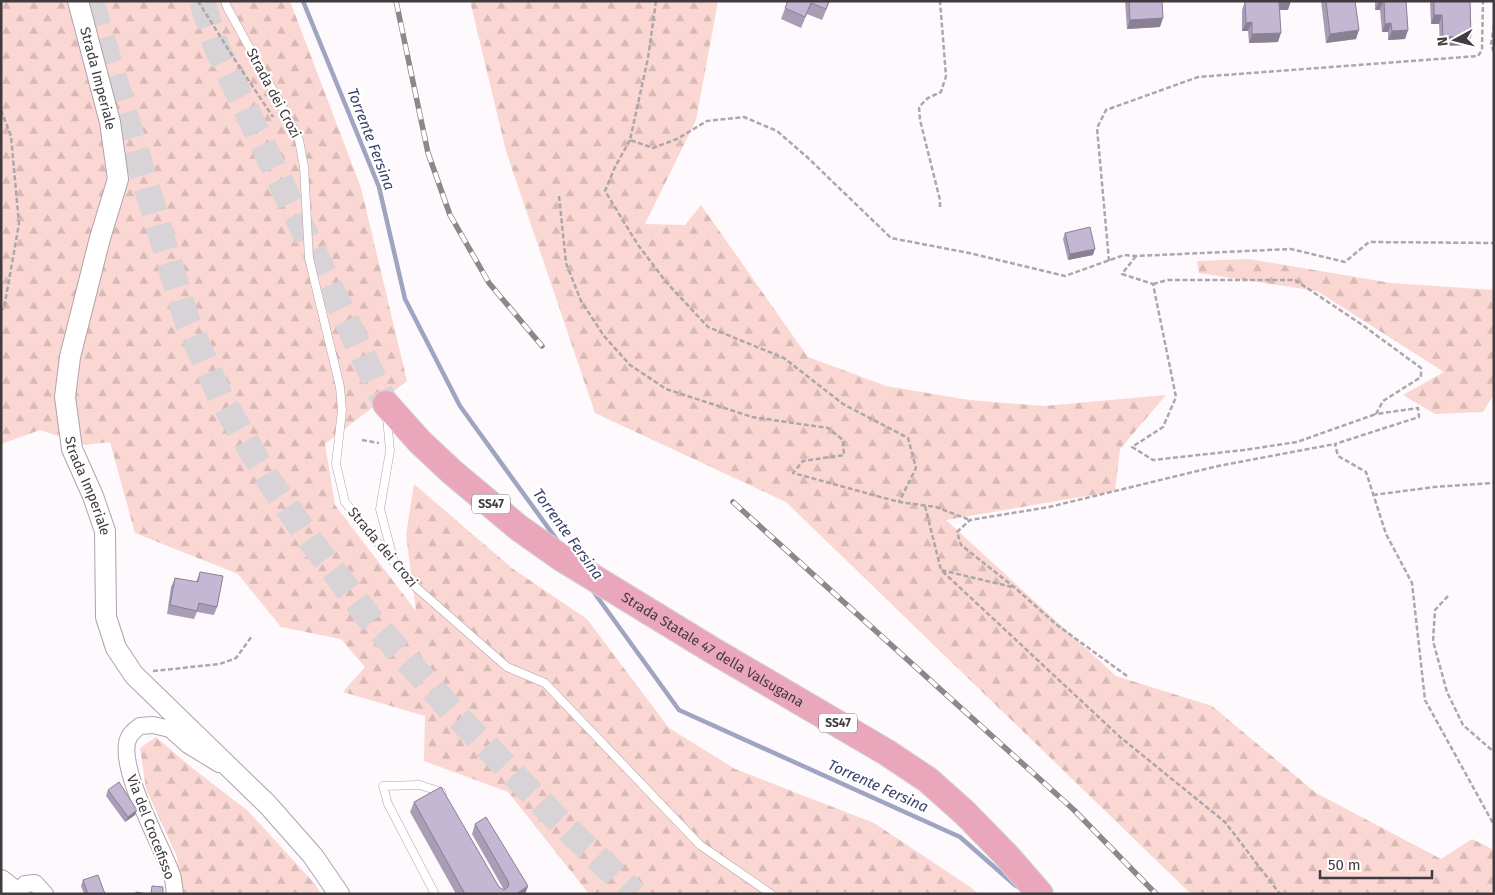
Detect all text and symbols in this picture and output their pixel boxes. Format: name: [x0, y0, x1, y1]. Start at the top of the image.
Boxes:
north arrow: [1430, 15, 1480, 65]
street label: Strada Imperiale: [76, 25, 119, 131]
text: N: [1434, 36, 1452, 47]
street label: Strada dei Crozi: [243, 45, 304, 141]
water label: Torrente Fersina: [343, 85, 399, 193]
street label: Strada Imperiale: [61, 435, 113, 536]
water label: Torrente Fersina: [529, 485, 607, 583]
road number: SS47: [472, 494, 510, 514]
street label: Strada dei Crozi: [344, 504, 421, 591]
street label: Strada Statale 47 della Valsugana: [618, 589, 807, 711]
road number: SS47: [819, 714, 857, 732]
water label: Torrente Fersina: [825, 756, 931, 816]
street label: Via del Crocefisso: [123, 772, 178, 882]
scale bar: [1320, 848, 1432, 880]
text: 50 m: [1328, 856, 1361, 874]

